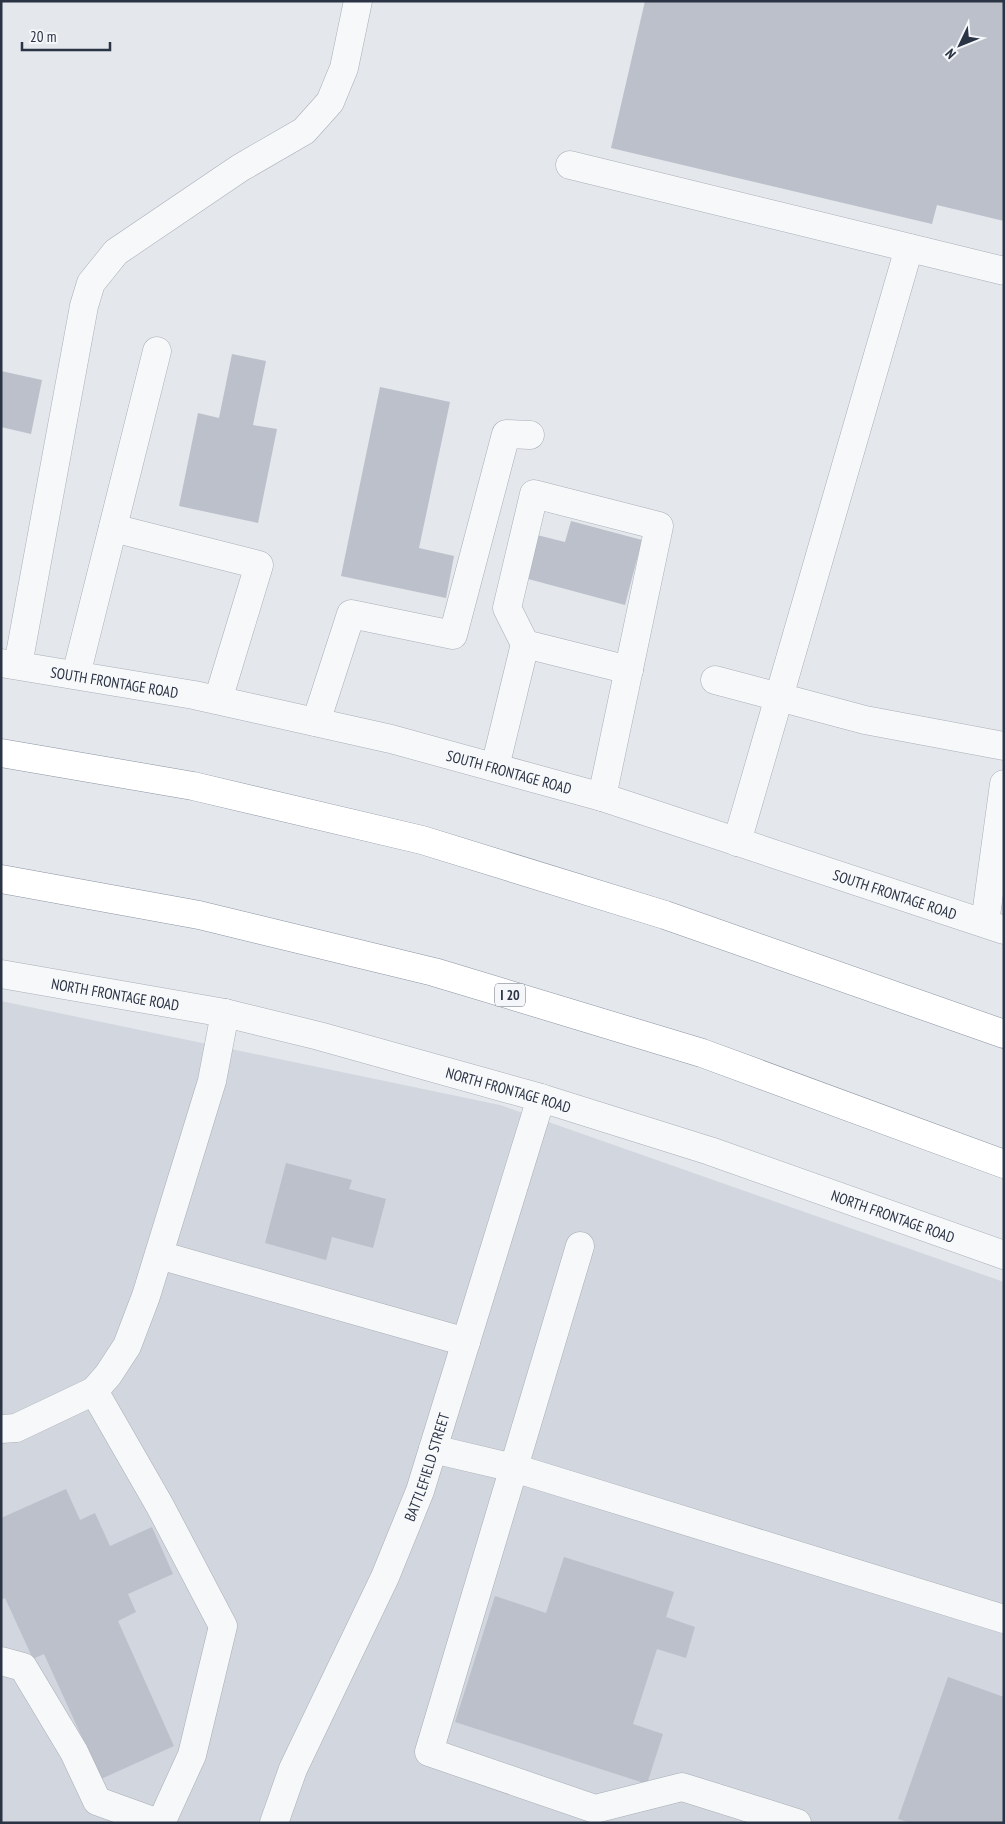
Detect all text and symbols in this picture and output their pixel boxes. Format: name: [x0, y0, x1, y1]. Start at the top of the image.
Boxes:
scale bar: [22, 20, 110, 52]
north arrow: [935, 20, 985, 70]
text: 20 m: [30, 27, 56, 46]
text: N: [941, 45, 960, 63]
street label: SOUTH FRONTAGE ROAD: [49, 662, 180, 702]
street label: SOUTH FRONTAGE ROAD: [444, 745, 574, 798]
street label: SOUTH FRONTAGE ROAD: [831, 865, 959, 923]
street label: NORTH FRONTAGE ROAD: [50, 973, 181, 1014]
road number: I 20: [495, 984, 525, 1006]
street label: NORTH FRONTAGE ROAD: [444, 1062, 574, 1116]
street label: NORTH FRONTAGE ROAD: [829, 1185, 957, 1246]
street label: BATTLEFIELD STREET: [399, 1410, 453, 1524]

